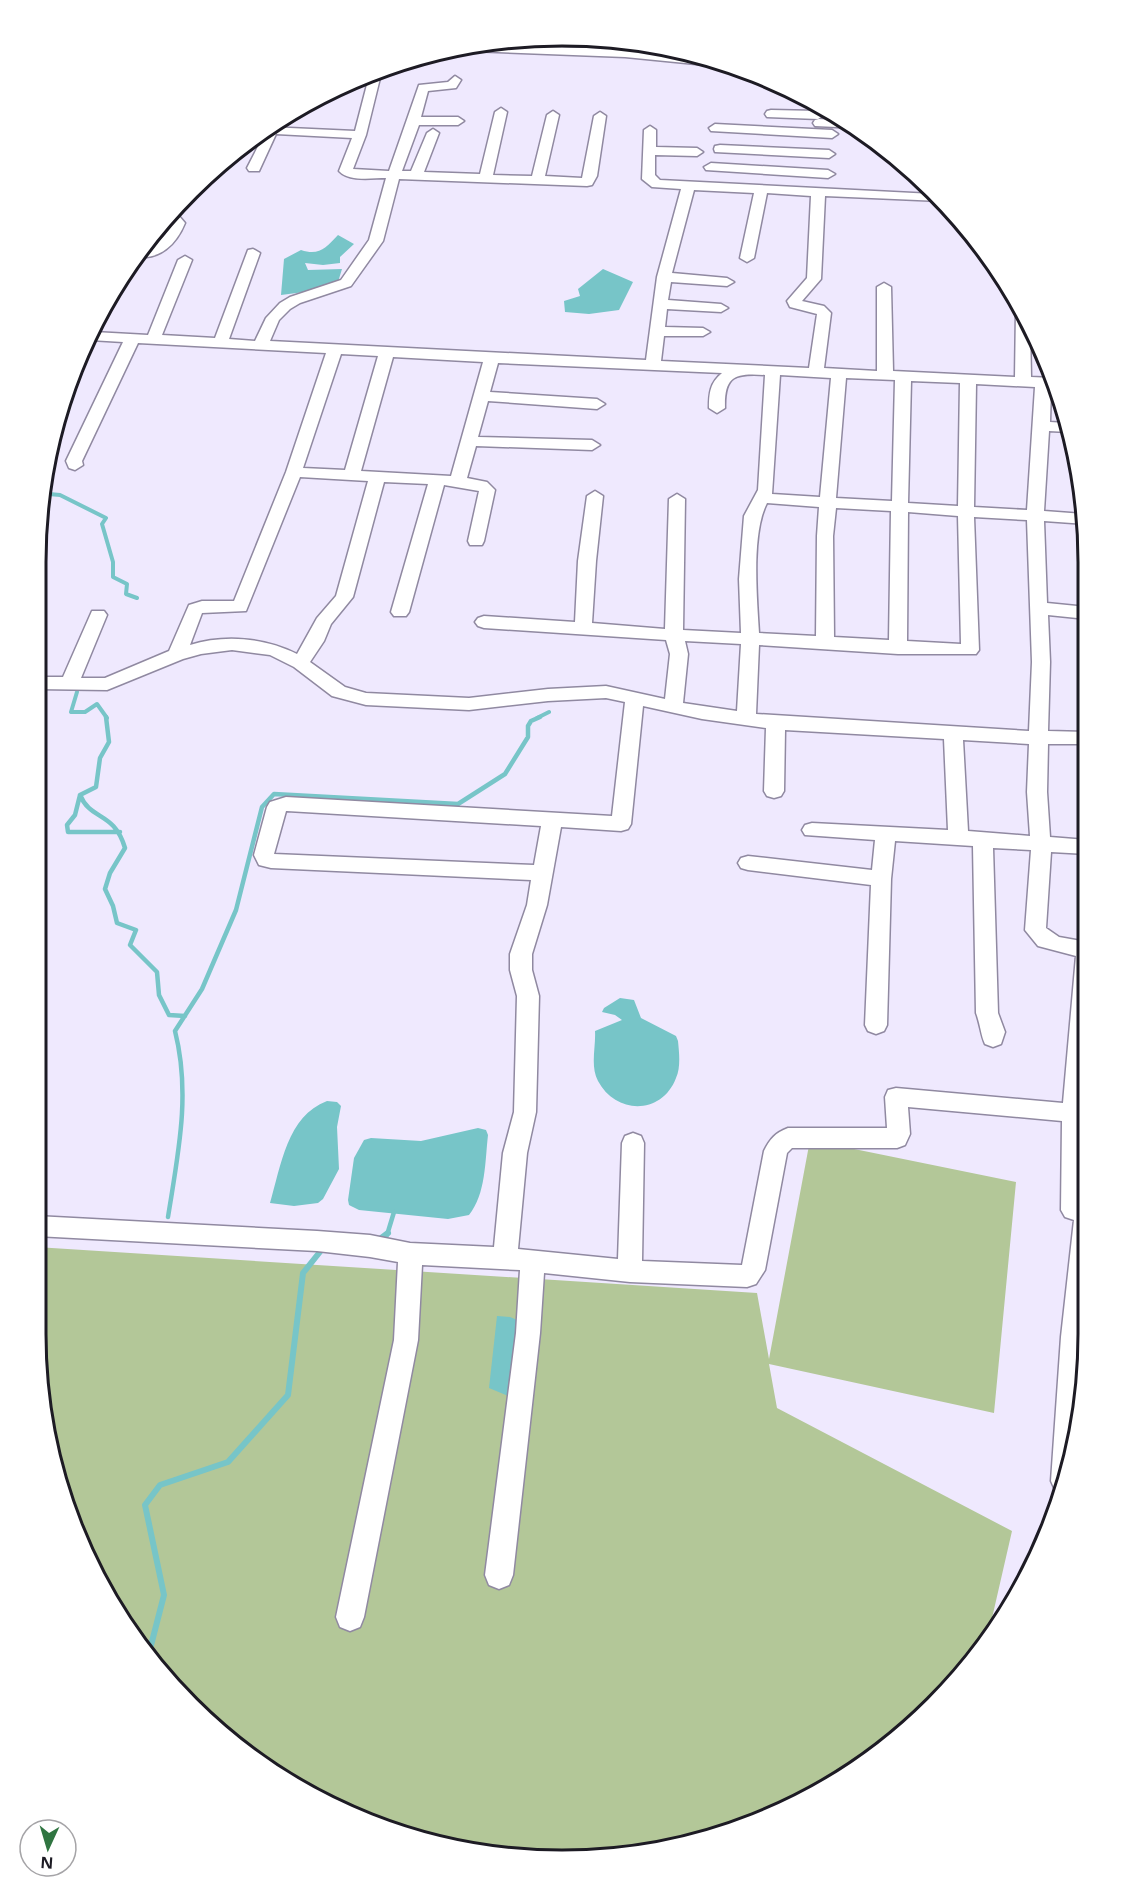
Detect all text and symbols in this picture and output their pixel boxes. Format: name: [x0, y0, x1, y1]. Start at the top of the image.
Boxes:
north arrow: [18, 1818, 78, 1878]
text: N: [40, 1852, 54, 1874]

